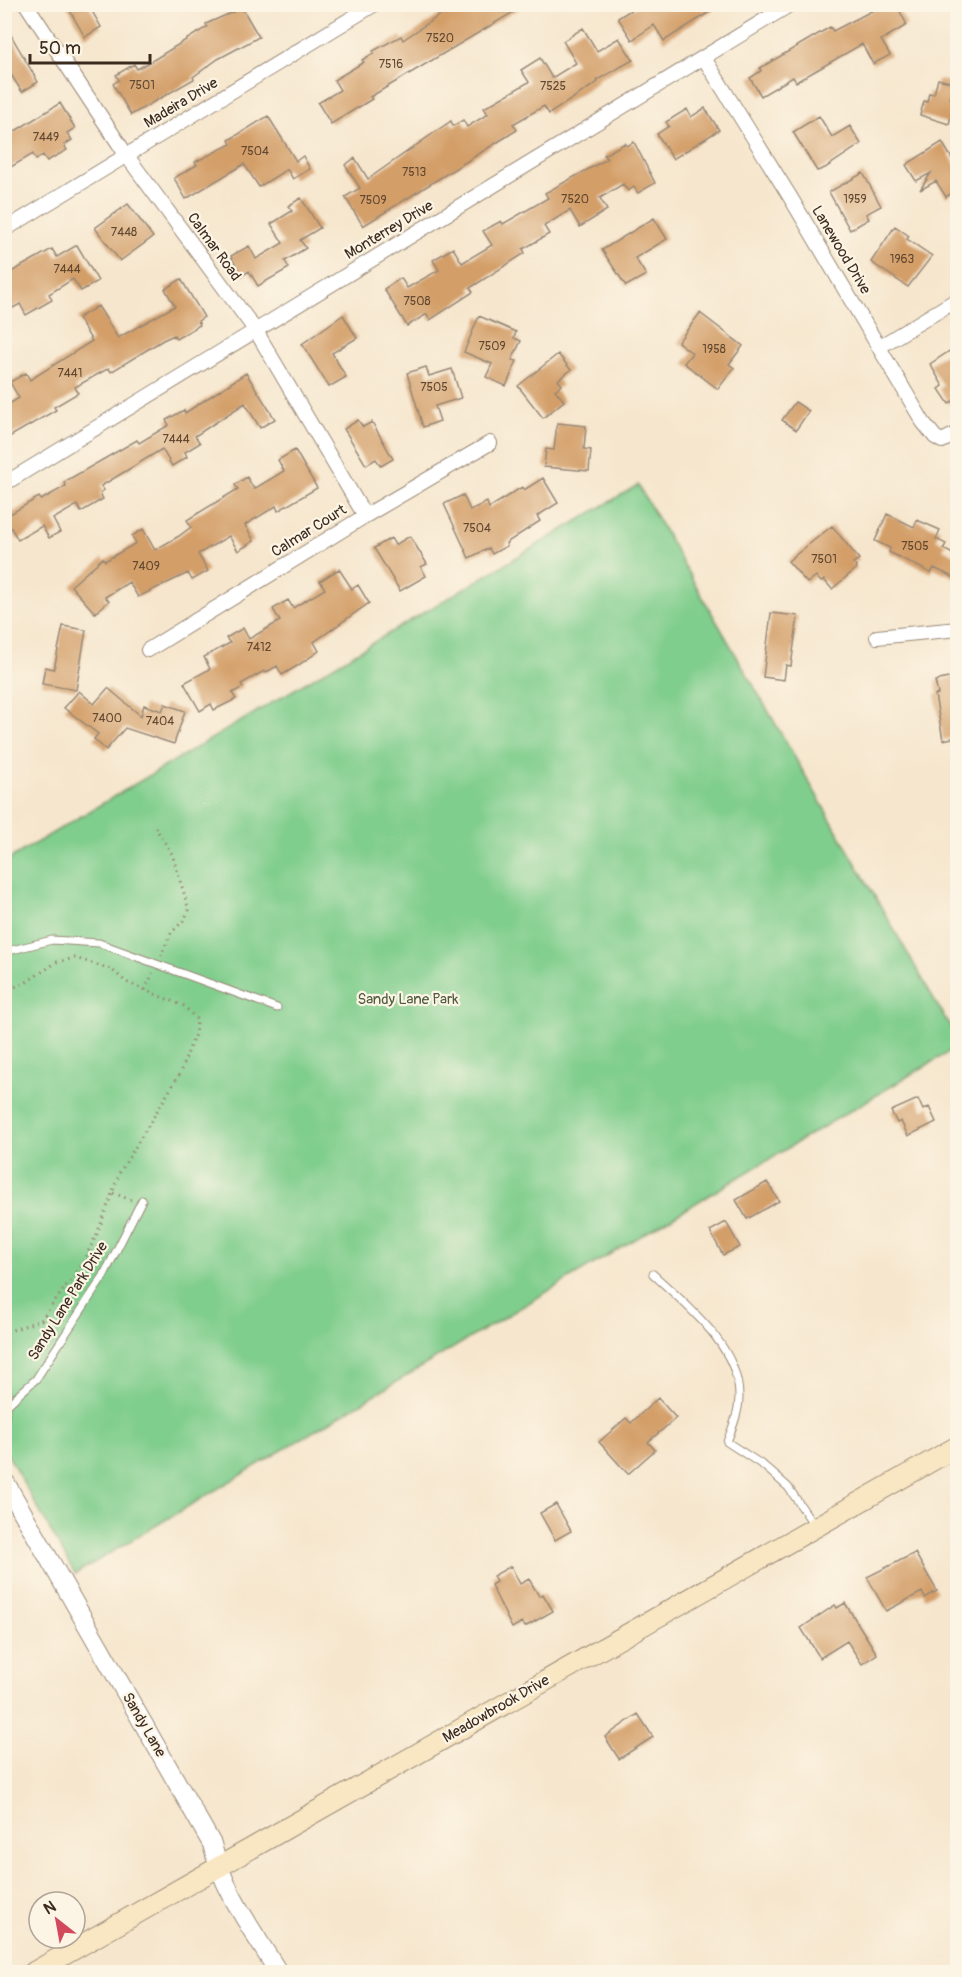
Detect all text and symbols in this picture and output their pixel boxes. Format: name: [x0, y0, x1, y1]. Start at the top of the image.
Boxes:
scale bar: [30, 27, 150, 65]
house number: 7520: [426, 31, 454, 46]
text: 50 m: [39, 37, 81, 60]
house number: 7516: [379, 57, 403, 72]
street label: Madeira Drive: [141, 73, 222, 133]
house number: 7501: [129, 78, 155, 93]
house number: 7525: [540, 79, 566, 94]
house number: 7449: [33, 130, 59, 145]
house number: 7504: [241, 144, 269, 159]
house number: 7513: [402, 165, 426, 180]
house number: 7520: [561, 192, 589, 207]
house number: 1959: [843, 192, 867, 207]
house number: 7509: [359, 193, 387, 208]
street label: Monterrey Drive: [341, 196, 437, 264]
street label: Lanewood Drive: [807, 202, 875, 298]
street label: Calmar Road: [183, 209, 245, 285]
house number: 7448: [111, 225, 137, 240]
house number: 1963: [890, 252, 915, 267]
house number: 7444: [53, 262, 81, 277]
house number: 7508: [403, 294, 431, 309]
house number: 7509: [478, 339, 506, 354]
house number: 1958: [702, 342, 726, 357]
house number: 7441: [58, 366, 82, 381]
house number: 7505: [420, 380, 448, 395]
house number: 7444: [162, 432, 190, 447]
street label: Calmar Court: [268, 500, 351, 562]
house number: 7504: [463, 521, 491, 536]
house number: 7505: [901, 539, 929, 554]
house number: 7501: [811, 552, 837, 567]
house number: 7409: [132, 559, 160, 574]
house number: 7412: [247, 640, 272, 655]
house number: 7400: [92, 711, 122, 726]
house number: 7404: [146, 714, 174, 729]
park label: Sandy Lane Park: [357, 990, 459, 1009]
street label: Sandy Lane Park Drive: [24, 1238, 113, 1364]
street label: Meadowbrook Drive: [439, 1670, 553, 1747]
street label: Sandy Lane: [118, 1689, 170, 1761]
north arrow: [27, 1890, 87, 1950]
text: N: [40, 1897, 60, 1919]

